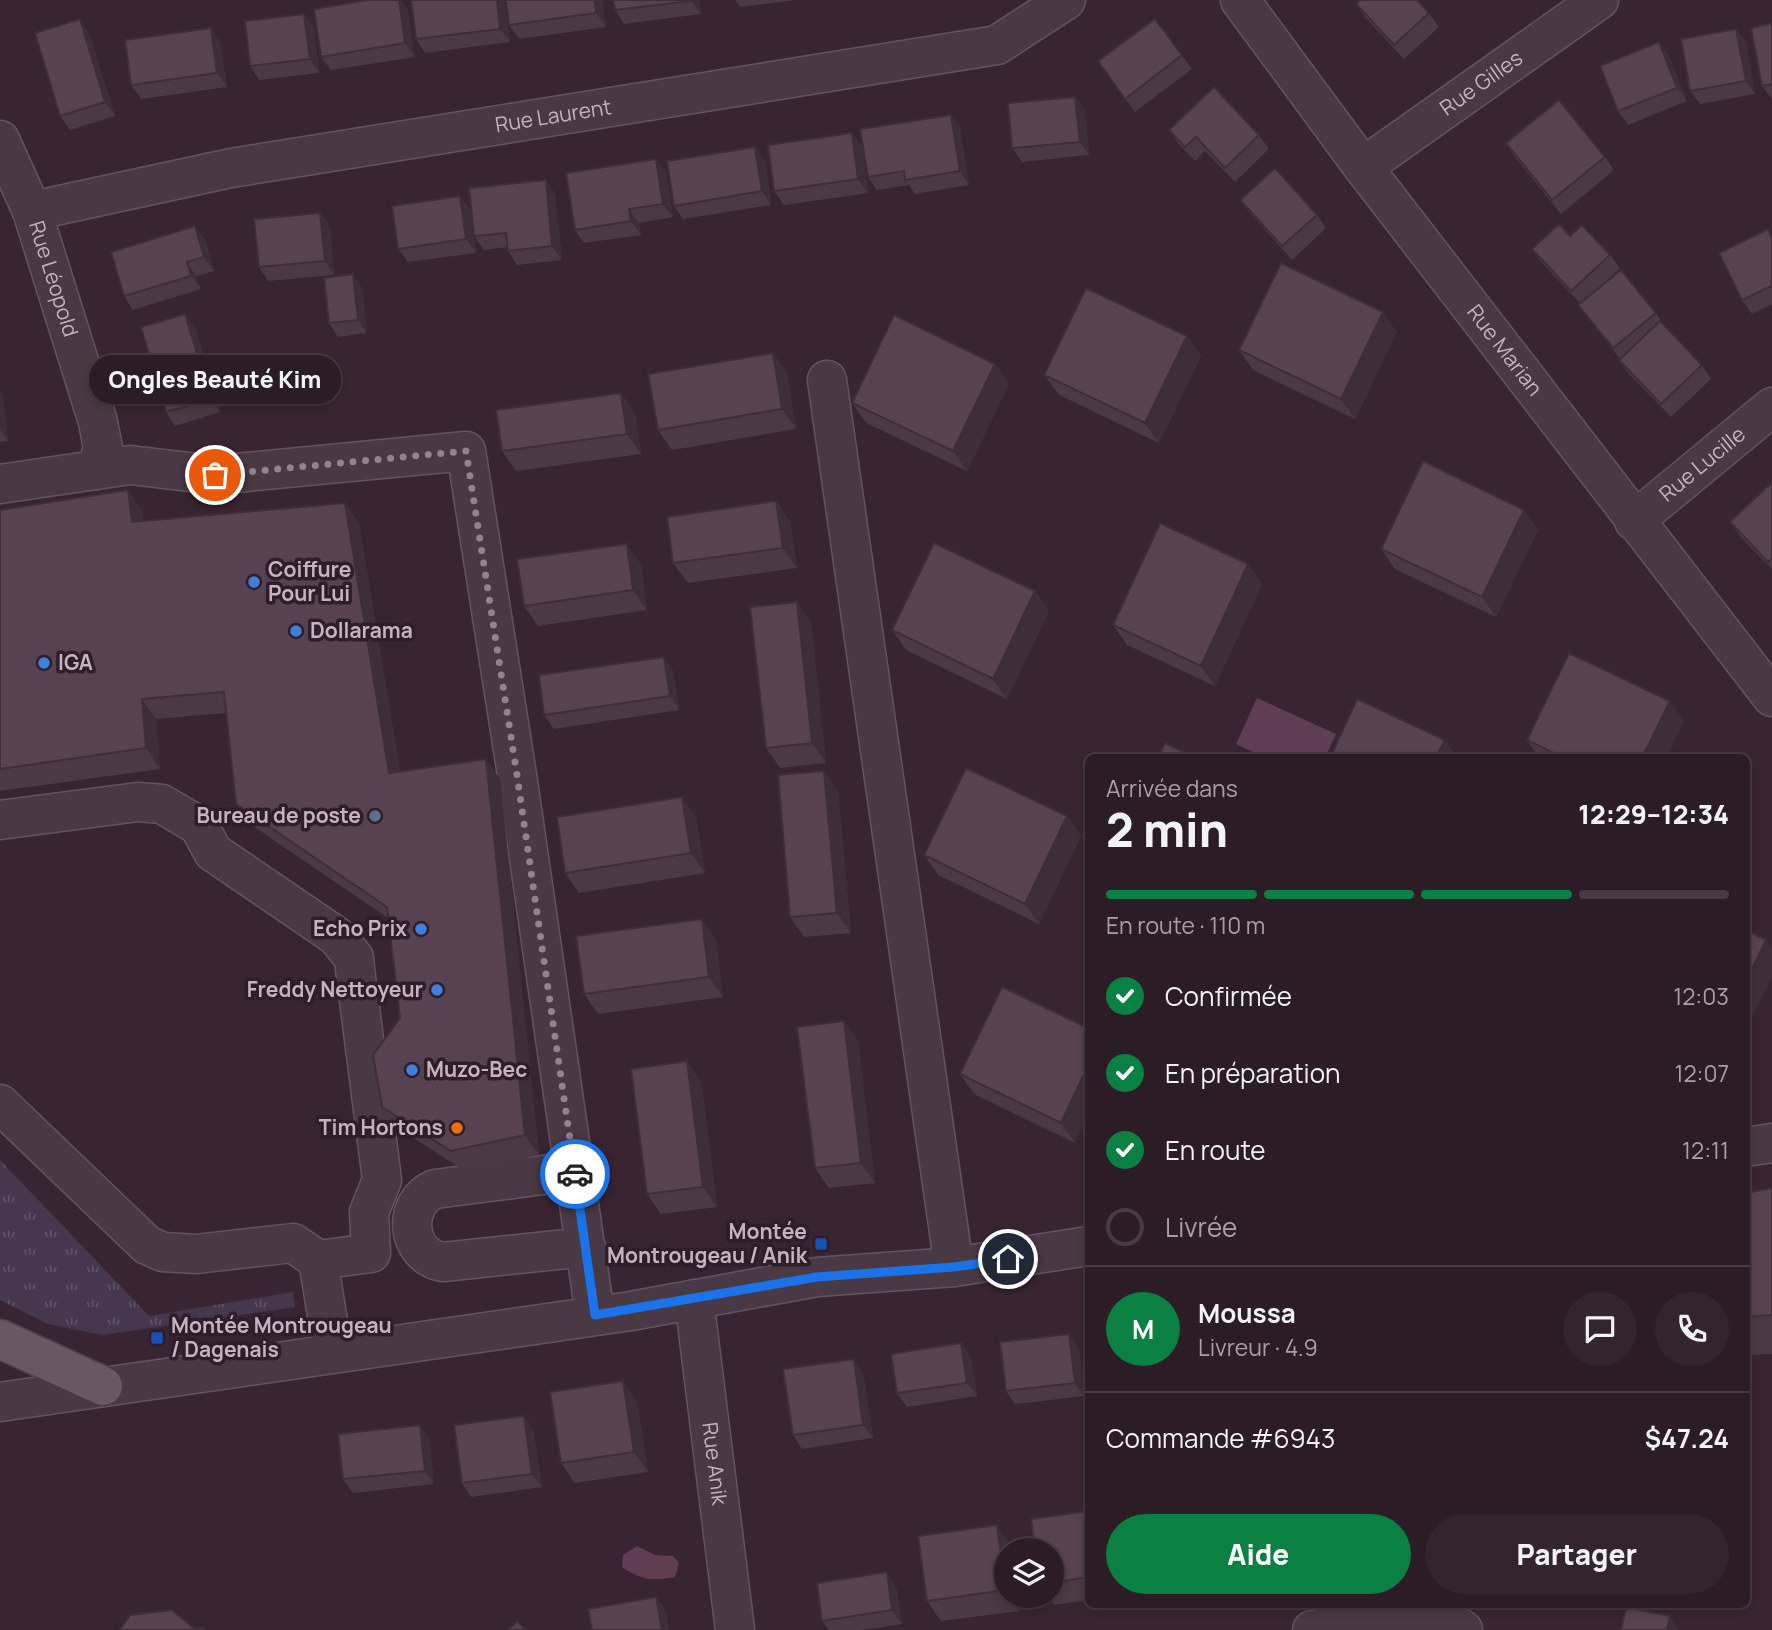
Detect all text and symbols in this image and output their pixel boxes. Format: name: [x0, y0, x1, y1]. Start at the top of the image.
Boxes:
street label: Rue Gilles: [1434, 44, 1528, 121]
street label: Rue Laurent: [493, 92, 613, 138]
street label: Rue Léopold: [23, 217, 85, 340]
street label: Rue Marian: [1461, 298, 1549, 401]
callout: Ongles Beauté Kim: [89, 356, 341, 405]
text: Ongles Beauté Kim: [109, 363, 321, 395]
street label: Rue Lucille: [1653, 420, 1751, 507]
pin: [185, 445, 245, 505]
icon: bag: [196, 456, 234, 494]
place label: Coiffure Pour Lui: [268, 555, 351, 607]
marker: Coiffure Pour Lui: [246, 574, 262, 590]
place label: Dollarama: [310, 616, 413, 644]
marker: Dollarama: [288, 623, 304, 639]
place label: IGA: [58, 648, 93, 676]
marker: IGA: [36, 655, 52, 671]
text: Arrivée dans: [1106, 772, 1238, 804]
text: 12:29–12:34: [1578, 796, 1729, 832]
text: 2 min: [1106, 798, 1228, 861]
place label: Bureau de poste: [197, 801, 361, 829]
marker: Bureau de poste: [367, 808, 383, 824]
text: En route · 110 m: [1106, 909, 1265, 941]
place label: Echo Prix: [313, 914, 407, 942]
marker: Echo Prix: [413, 921, 429, 937]
place label: Freddy Nettoyeur: [247, 975, 423, 1003]
icon: check: [1106, 977, 1144, 1015]
text: Confirmée: [1165, 978, 1292, 1014]
text: 12:03: [1673, 980, 1729, 1012]
marker: Freddy Nettoyeur: [429, 982, 445, 998]
icon: check: [1106, 1054, 1144, 1092]
place label: Muzo-Bec: [426, 1055, 527, 1083]
text: En préparation: [1165, 1055, 1340, 1091]
text: 12:07: [1674, 1057, 1729, 1089]
marker: Muzo-Bec: [404, 1062, 420, 1078]
place label: Tim Hortons: [319, 1113, 443, 1141]
marker: Tim Hortons: [449, 1120, 465, 1136]
icon: check: [1106, 1131, 1144, 1169]
text: En route: [1165, 1132, 1266, 1168]
text: 12:11: [1682, 1134, 1729, 1166]
courier: [540, 1139, 610, 1209]
icon: car: [556, 1155, 594, 1193]
text: Livrée: [1165, 1209, 1237, 1245]
place label: Montée Montrougeau / Anik: [607, 1217, 808, 1269]
pin: [978, 1229, 1038, 1289]
marker: Montée Montrougeau / Anik: [813, 1236, 829, 1252]
icon: home: [989, 1240, 1027, 1278]
button: chat: [1563, 1292, 1637, 1366]
button: phone: [1655, 1292, 1729, 1366]
text: Moussa: [1198, 1295, 1296, 1331]
place label: Montée Montrougeau / Dagenais: [171, 1311, 392, 1363]
text: M: [1132, 1311, 1154, 1347]
marker: Montée Montrougeau / Dagenais: [149, 1330, 165, 1346]
text: Livreur · 4.9: [1198, 1331, 1318, 1363]
text: Commande #6943: [1106, 1420, 1335, 1456]
text: $47.24: [1645, 1420, 1729, 1456]
street label: Rue Anik: [696, 1421, 734, 1507]
button: Aide: [1106, 1514, 1411, 1594]
button: Partager: [1425, 1514, 1729, 1594]
map controls: [994, 1538, 1064, 1608]
button: layers: [994, 1538, 1064, 1608]

